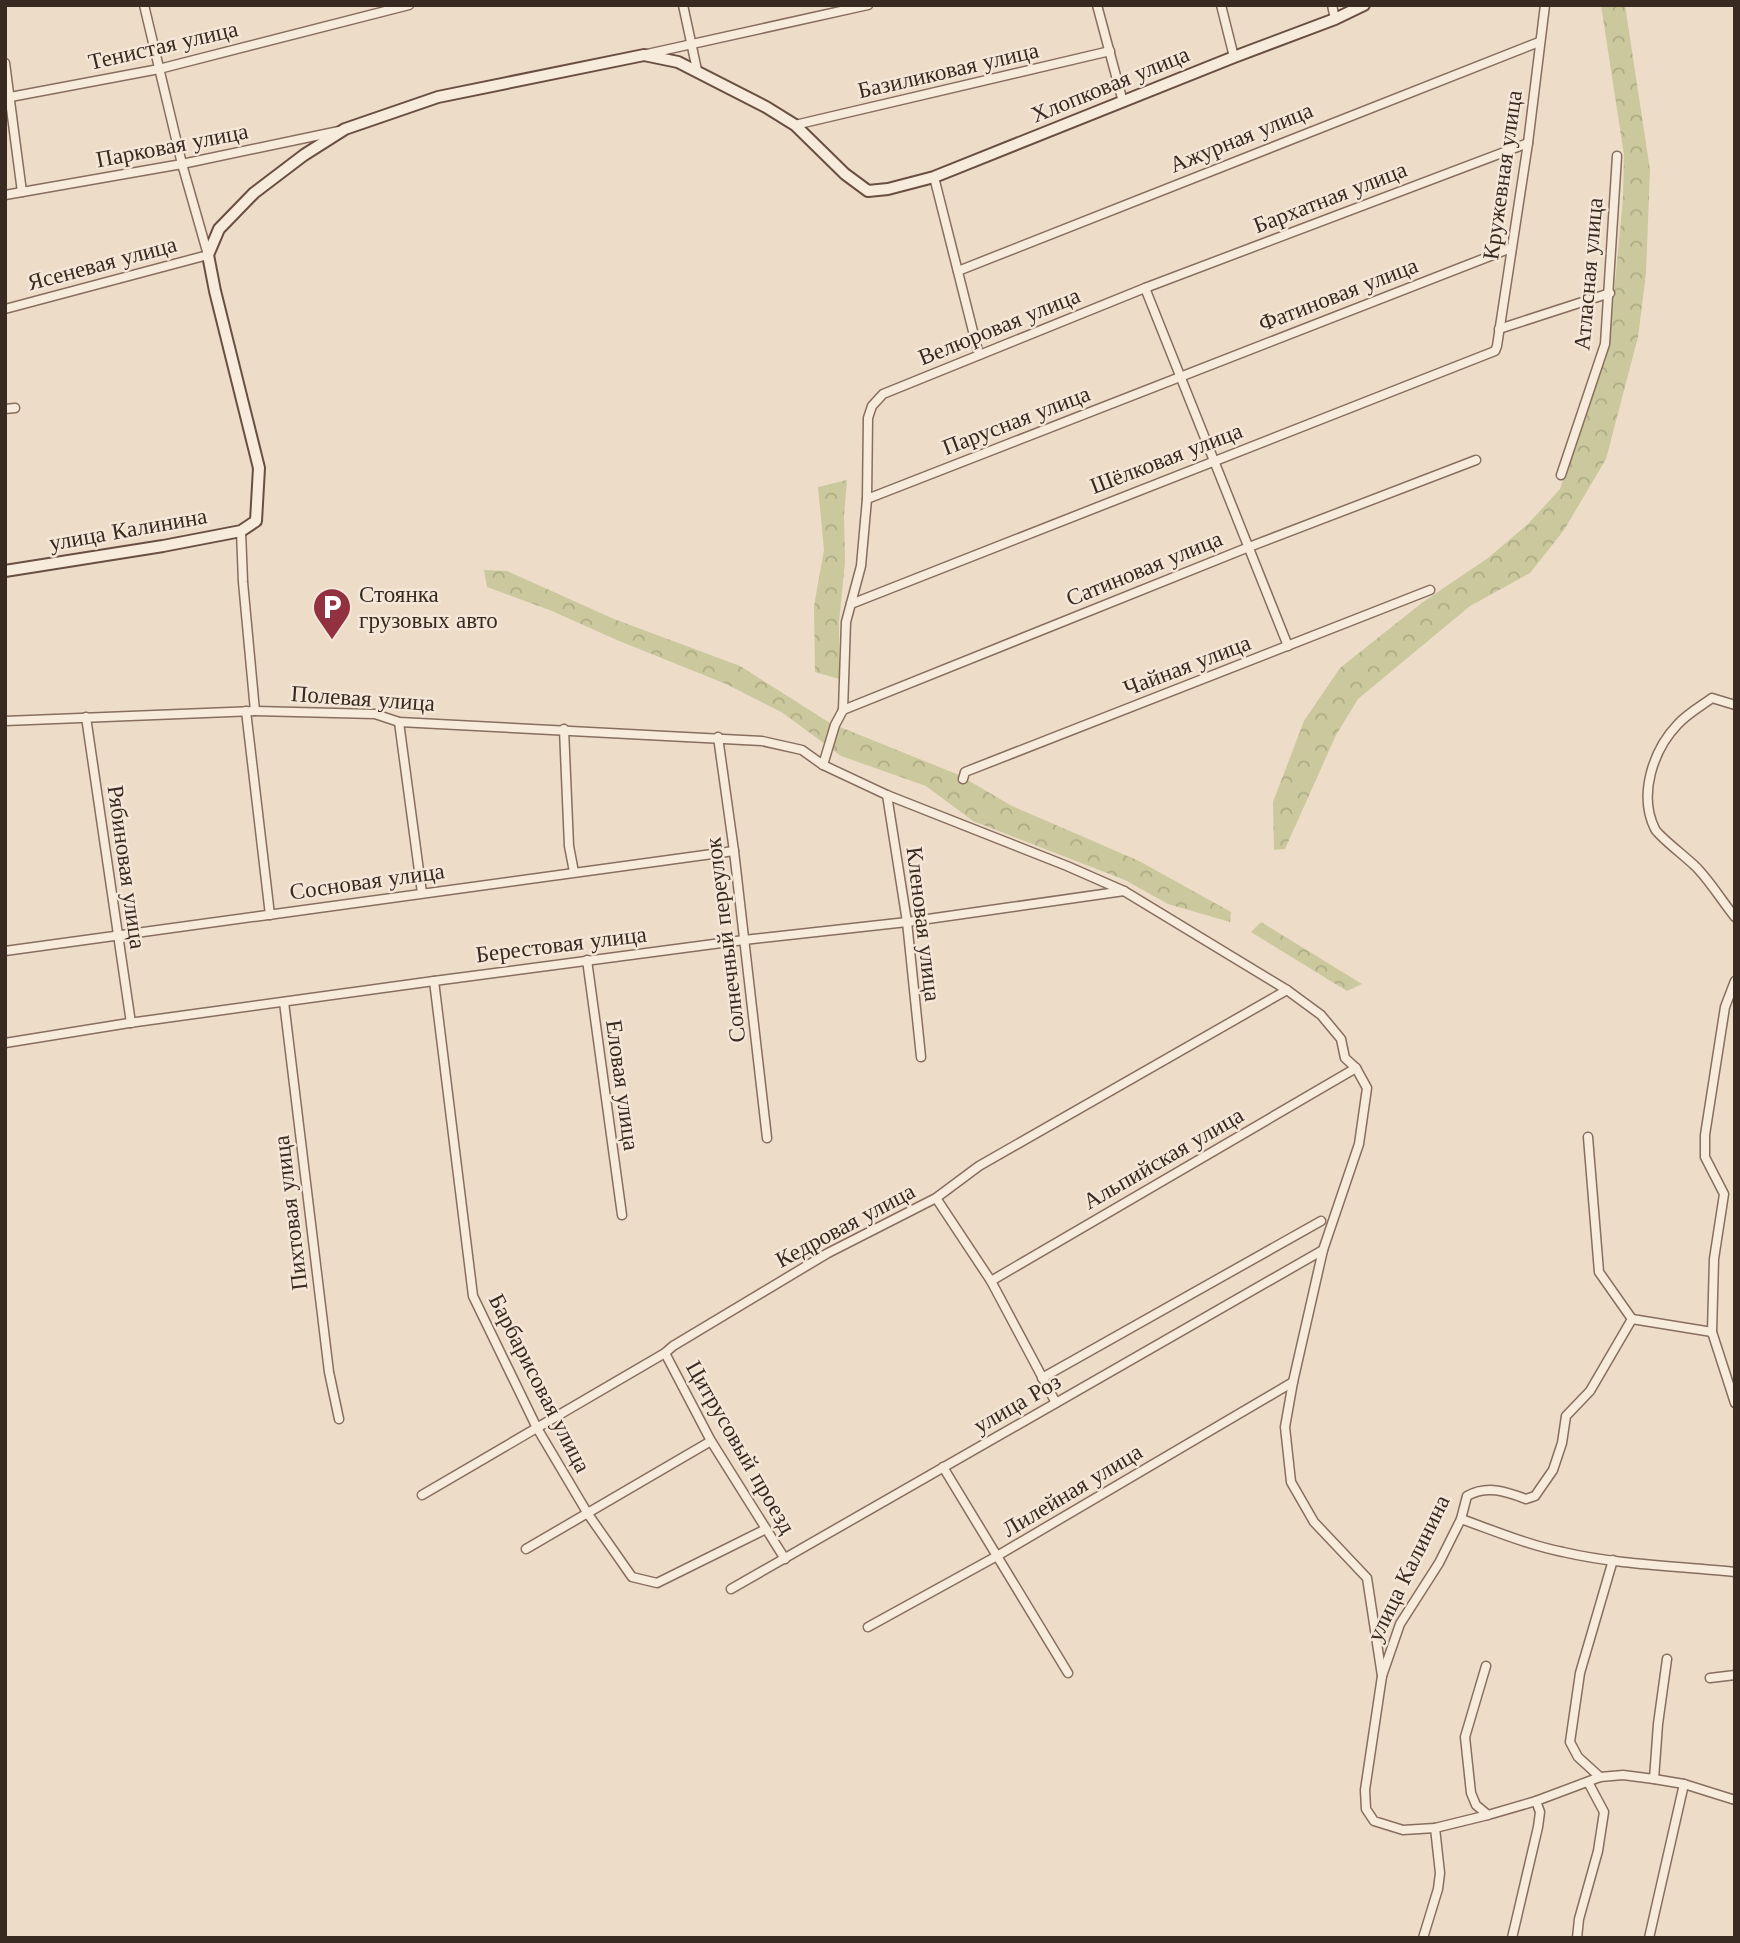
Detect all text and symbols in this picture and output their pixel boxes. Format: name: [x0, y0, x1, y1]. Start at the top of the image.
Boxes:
street label: Тенистая улица: [85, 14, 241, 76]
street label: Базиликовая улица: [855, 36, 1041, 104]
street label: Хлопковая улица: [1027, 40, 1193, 128]
street label: Кружевная улица: [1476, 88, 1528, 262]
street label: Ажурная улица: [1165, 96, 1317, 178]
street label: Парковая улица: [93, 117, 251, 173]
street label: Бархатная улица: [1249, 155, 1411, 239]
street label: Атласная улица: [1567, 196, 1609, 352]
street label: Ясеневая улица: [24, 230, 180, 296]
street label: Фатиновая улица: [1254, 251, 1422, 337]
street label: Велюровая улица: [914, 281, 1084, 371]
street label: Парусная улица: [938, 379, 1094, 461]
street label: Шёлковая улица: [1086, 416, 1246, 500]
street label: улица Калинина: [47, 501, 209, 557]
street label: Сатиновая улица: [1062, 524, 1226, 612]
place label: Стоянка грузовых авто: [359, 580, 498, 634]
parking icon: Стоянка грузовых авто: [311, 586, 353, 641]
street label: Чайная улица: [1119, 628, 1255, 702]
street label: Полевая улица: [290, 679, 436, 717]
street label: Рябиновая улица: [102, 783, 152, 951]
street label: Солнечный переулок: [698, 835, 751, 1044]
street label: Кленовая улица: [901, 845, 947, 1003]
street label: Сосновая улица: [288, 856, 446, 906]
street label: Берестовая улица: [474, 920, 648, 968]
street label: Еловая улица: [600, 1018, 646, 1152]
street label: Альпийская улица: [1078, 1101, 1248, 1215]
street label: Пихтовая улица: [267, 1134, 313, 1292]
street label: Кедровая улица: [771, 1177, 919, 1273]
street label: Барбарисовая улица: [483, 1289, 597, 1477]
street label: Цитрусовый проезд: [680, 1355, 802, 1539]
street label: улица Роз: [968, 1367, 1066, 1439]
street label: Лилейная улица: [997, 1437, 1147, 1543]
street label: улица Калинина: [1360, 1490, 1456, 1646]

